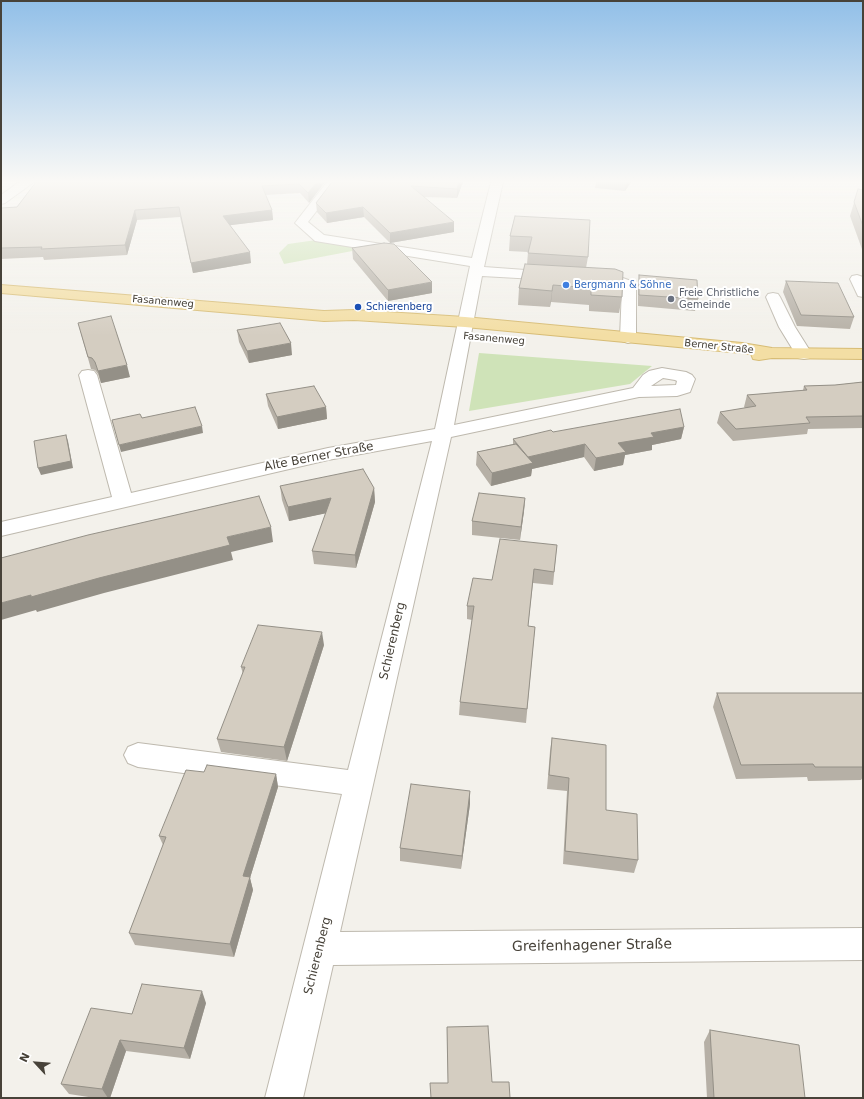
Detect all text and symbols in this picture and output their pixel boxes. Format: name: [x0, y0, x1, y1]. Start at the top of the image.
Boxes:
place label: Bergmann & Söhne: [574, 279, 671, 291]
marker: Bergmann & Söhne: [561, 280, 571, 290]
place label: Freie Christliche Gemeinde: [679, 287, 759, 310]
street label: Fasanenweg: [132, 293, 194, 311]
marker: Freie Christliche Gemeinde: [666, 294, 676, 304]
place label: Schierenberg: [366, 301, 432, 313]
marker: Schierenberg: [353, 302, 363, 312]
street label: Fasanenweg: [463, 330, 525, 348]
street label: Berner Straße: [684, 337, 754, 357]
street label: Alte Berner Straße: [263, 439, 375, 475]
street label: Schierenberg: [377, 601, 409, 681]
street label: Schierenberg: [301, 916, 335, 996]
street label: Greifenhagener Straße: [512, 936, 672, 956]
north arrow: [16, 1043, 56, 1083]
text: N: [17, 1051, 33, 1065]

